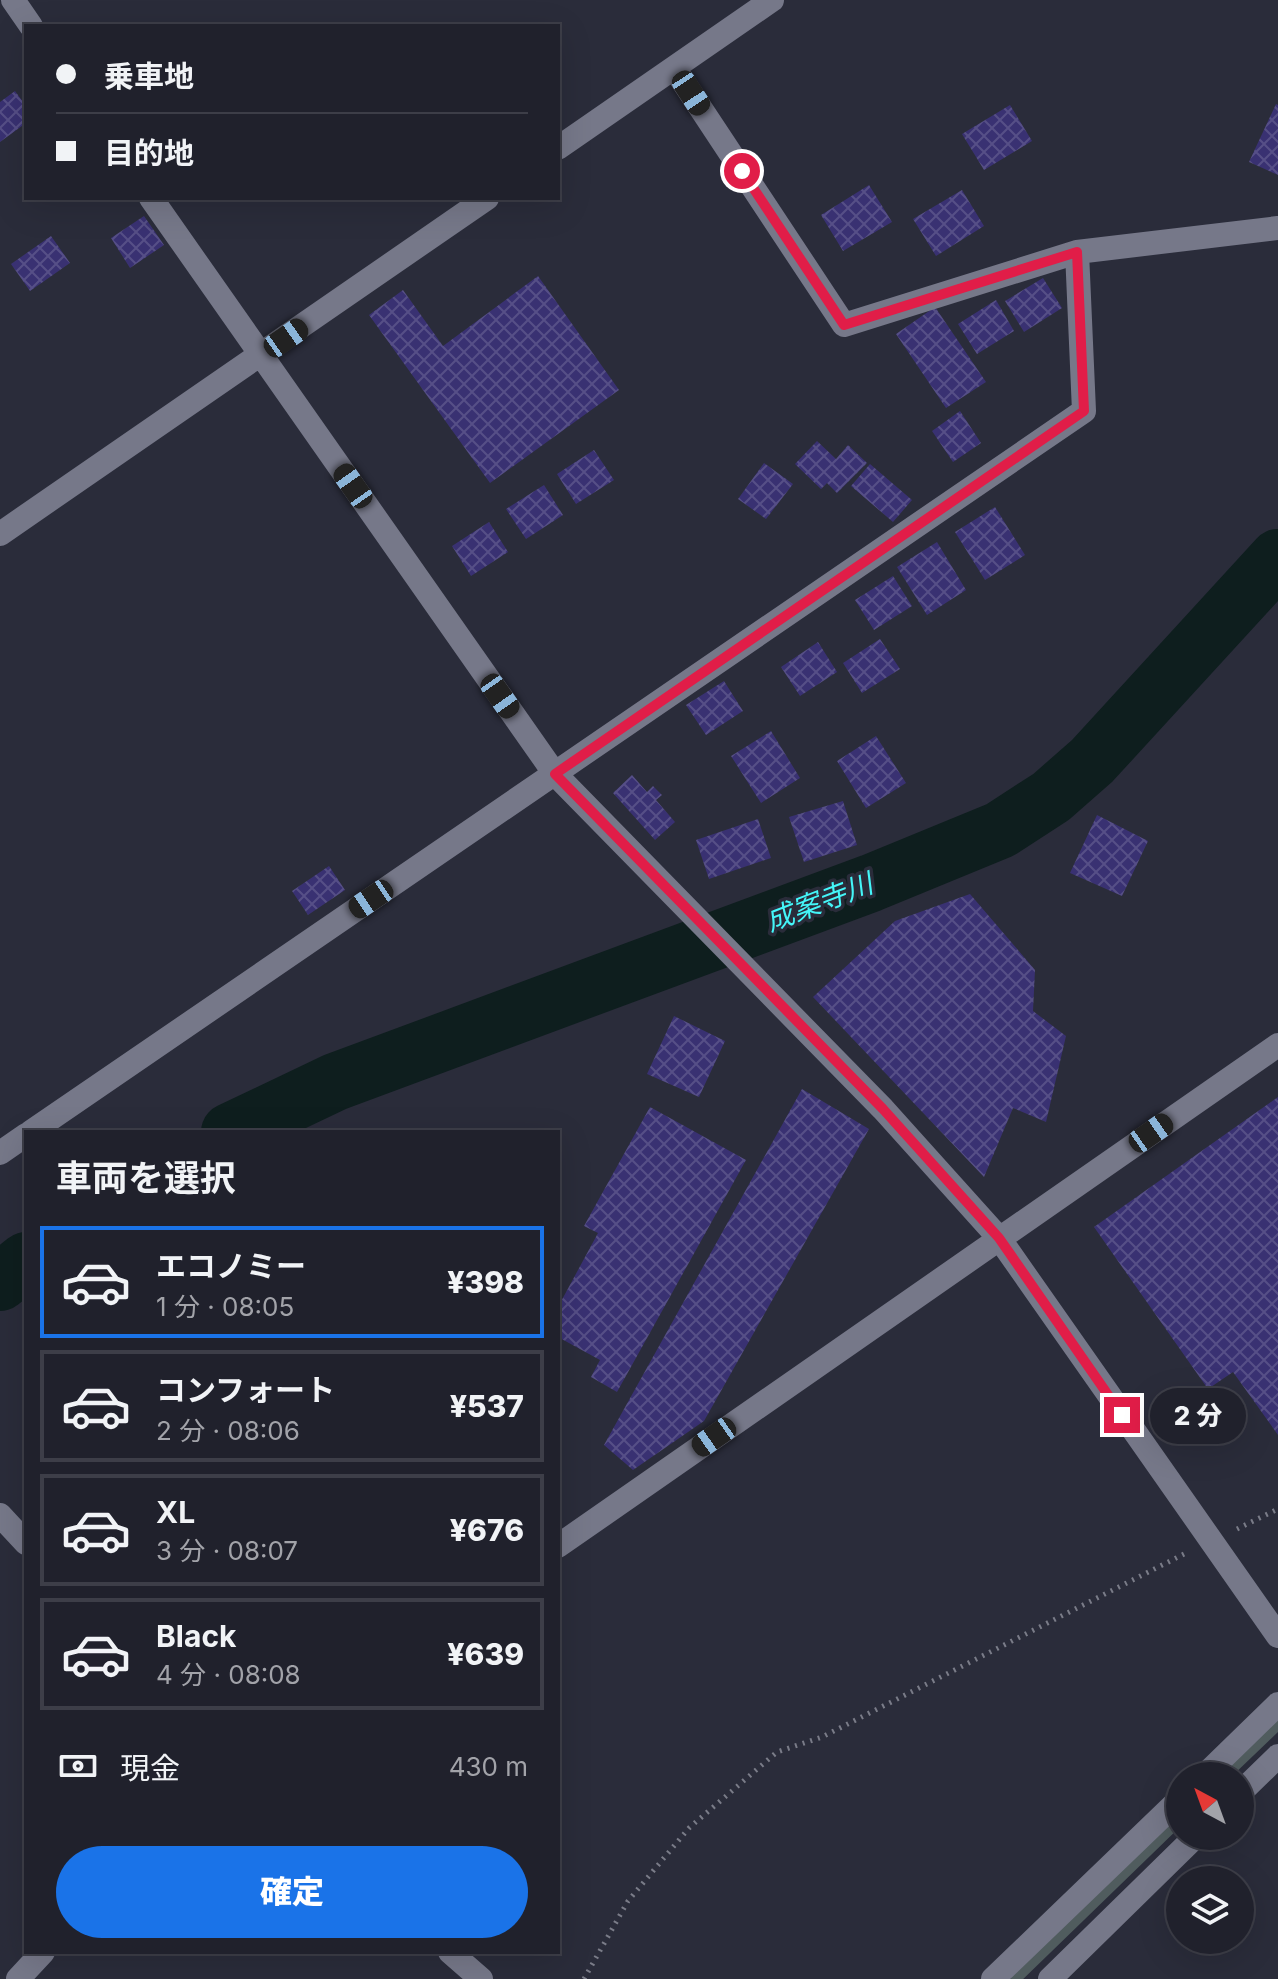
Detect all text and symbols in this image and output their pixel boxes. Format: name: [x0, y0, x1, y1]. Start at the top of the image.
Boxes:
text: 乗車地: [104, 58, 194, 94]
car: [668, 66, 714, 120]
text: 目的地: [104, 135, 194, 171]
route start: [724, 153, 760, 189]
car: [259, 314, 313, 362]
car: [329, 459, 377, 513]
car: [476, 669, 524, 723]
water label: 成案寺川: [761, 865, 880, 938]
car: [344, 876, 398, 922]
car: [1124, 1109, 1178, 1157]
text: 車両を選択: [56, 1156, 236, 1200]
icon: car: [60, 1246, 132, 1318]
text: エコノミー: [156, 1248, 306, 1284]
text: ¥398: [447, 1264, 524, 1300]
text: 1 分 · 08:05: [156, 1291, 294, 1322]
icon: car: [60, 1370, 132, 1442]
text: コンフォート: [156, 1372, 335, 1408]
callout: 2 分: [1150, 1387, 1246, 1443]
text: ¥537: [450, 1388, 524, 1424]
route end: [1104, 1397, 1140, 1433]
text: 2 分: [1174, 1400, 1222, 1431]
car: [687, 1413, 741, 1461]
text: 2 分 · 08:06: [156, 1415, 300, 1446]
icon: car: [60, 1494, 132, 1566]
text: XL: [156, 1494, 195, 1530]
text: ¥676: [450, 1512, 524, 1548]
text: 3 分 · 08:07: [156, 1535, 298, 1566]
icon: car: [60, 1618, 132, 1690]
text: Black: [156, 1618, 236, 1654]
text: ¥639: [447, 1636, 524, 1672]
text: 4 分 · 08:08: [156, 1659, 301, 1690]
icon: cash: [56, 1744, 100, 1788]
text: 現金: [120, 1750, 180, 1786]
text: 430 m: [449, 1751, 528, 1782]
north arrow: [1166, 1762, 1254, 1850]
map controls: [1166, 1762, 1254, 1954]
button: 確定: [56, 1846, 528, 1938]
button: layers: [1166, 1866, 1254, 1954]

